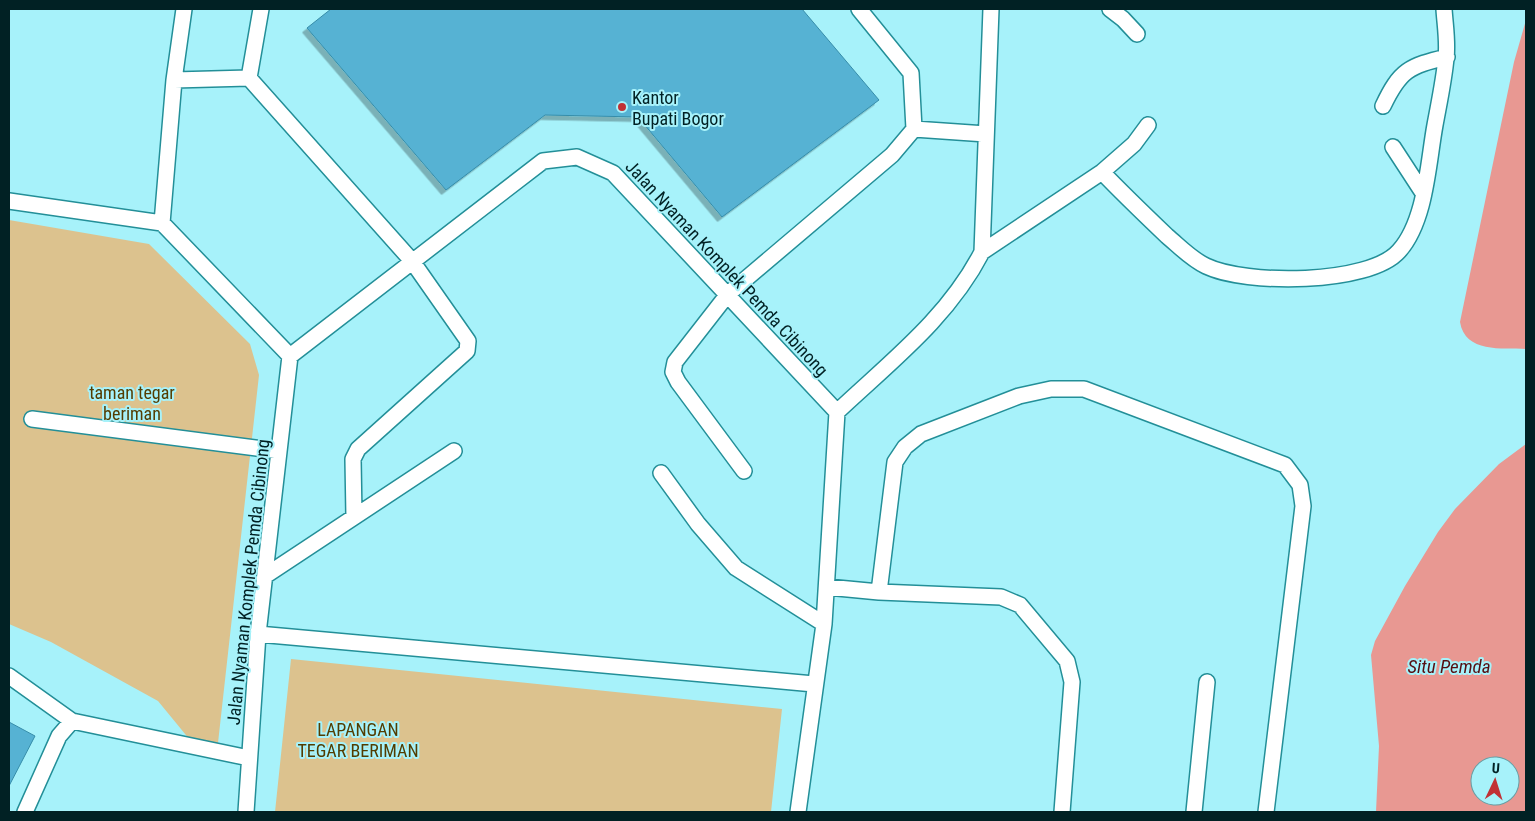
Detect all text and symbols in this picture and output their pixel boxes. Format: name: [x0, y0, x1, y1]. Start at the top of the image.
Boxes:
place label: Kantor Bupati Bogor: [632, 87, 724, 129]
marker: Kantor Bupati Bogor: [616, 101, 628, 113]
street label: Jalan Nyaman Komplek Pemda Cibinong: [621, 156, 833, 380]
park label: taman tegar beriman: [89, 382, 175, 424]
street label: Jalan Nyaman Komplek Pemda Cibinong: [223, 438, 273, 726]
water label: Situ Pemda: [1407, 655, 1491, 678]
park label: LAPANGAN TEGAR BERIMAN: [297, 719, 419, 761]
north arrow: [1470, 756, 1520, 806]
text: U: [1491, 760, 1500, 776]

